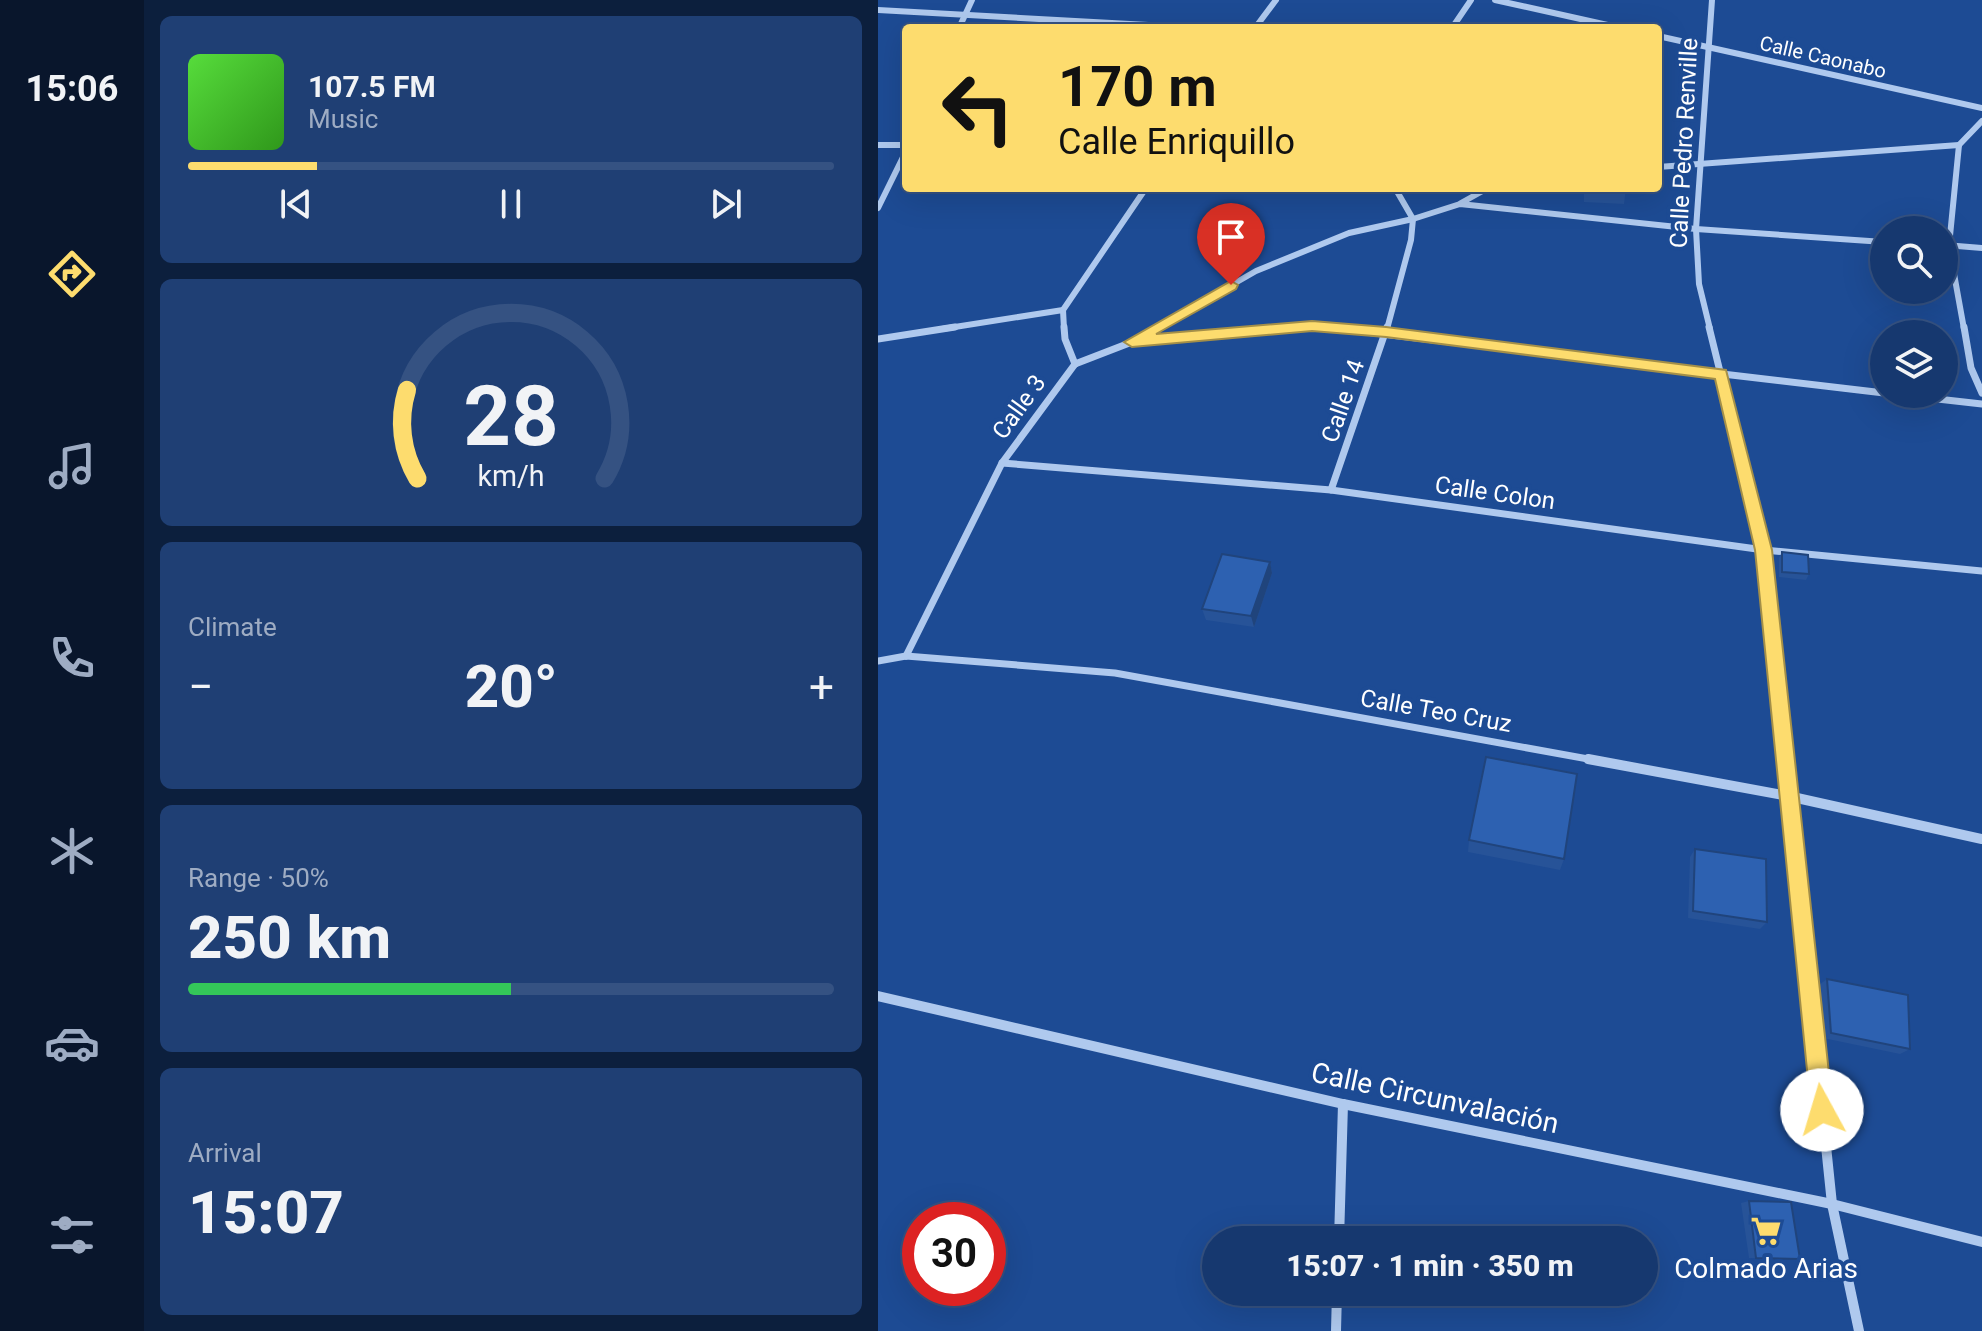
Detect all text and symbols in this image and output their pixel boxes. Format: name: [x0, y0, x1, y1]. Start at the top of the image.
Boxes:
street label: Calle Caonabo: [1757, 31, 1889, 83]
street label: Calle Pedro Renville: [1665, 37, 1703, 249]
text: 170 m: [1058, 54, 1217, 120]
icon: left: [926, 56, 1030, 160]
text: 15:06: [26, 68, 118, 110]
text: 107.5 FM: [308, 69, 436, 104]
text: Music: [308, 104, 378, 134]
text: Calle Enriquillo: [1058, 121, 1295, 163]
icon: previous: [274, 182, 318, 226]
icon: pause: [489, 182, 533, 226]
icon: next: [704, 182, 748, 226]
pin: [1197, 203, 1265, 285]
icon: arrive: [1209, 215, 1253, 259]
map controls: [1870, 216, 1958, 408]
button: search: [1870, 216, 1958, 304]
icon: directions: [44, 246, 100, 302]
button: layers: [1870, 320, 1958, 408]
street label: Calle 14: [1316, 356, 1370, 446]
text: 28: [463, 367, 559, 464]
street label: Calle 3: [986, 369, 1052, 445]
icon: music: [44, 438, 100, 494]
text: km/h: [477, 459, 545, 493]
street label: Calle Colon: [1433, 471, 1557, 515]
text: Climate: [188, 612, 277, 642]
icon: phone: [44, 630, 100, 686]
text: 20°: [465, 651, 558, 722]
text: −: [188, 661, 213, 713]
text: +: [809, 661, 834, 713]
street label: Calle Teo Cruz: [1358, 684, 1514, 738]
icon: climate: [44, 823, 100, 879]
text: Range · 50%: [188, 863, 329, 893]
text: 250 km: [188, 902, 391, 973]
icon: car: [44, 1015, 100, 1071]
street label: Calle Circunvalación: [1308, 1056, 1562, 1140]
position arrow: [1780, 1068, 1864, 1152]
text: Arrival: [188, 1138, 262, 1168]
text: 15:07: [188, 1177, 344, 1248]
speed limit sign: 30: [902, 1202, 1006, 1306]
icon: filters: [44, 1207, 100, 1263]
supermarket icon: Colmado Arias: [1749, 1214, 1783, 1248]
text: 15:07 · 1 min · 350 m: [1286, 1248, 1574, 1283]
place label: Colmado Arias: [1674, 1252, 1858, 1285]

